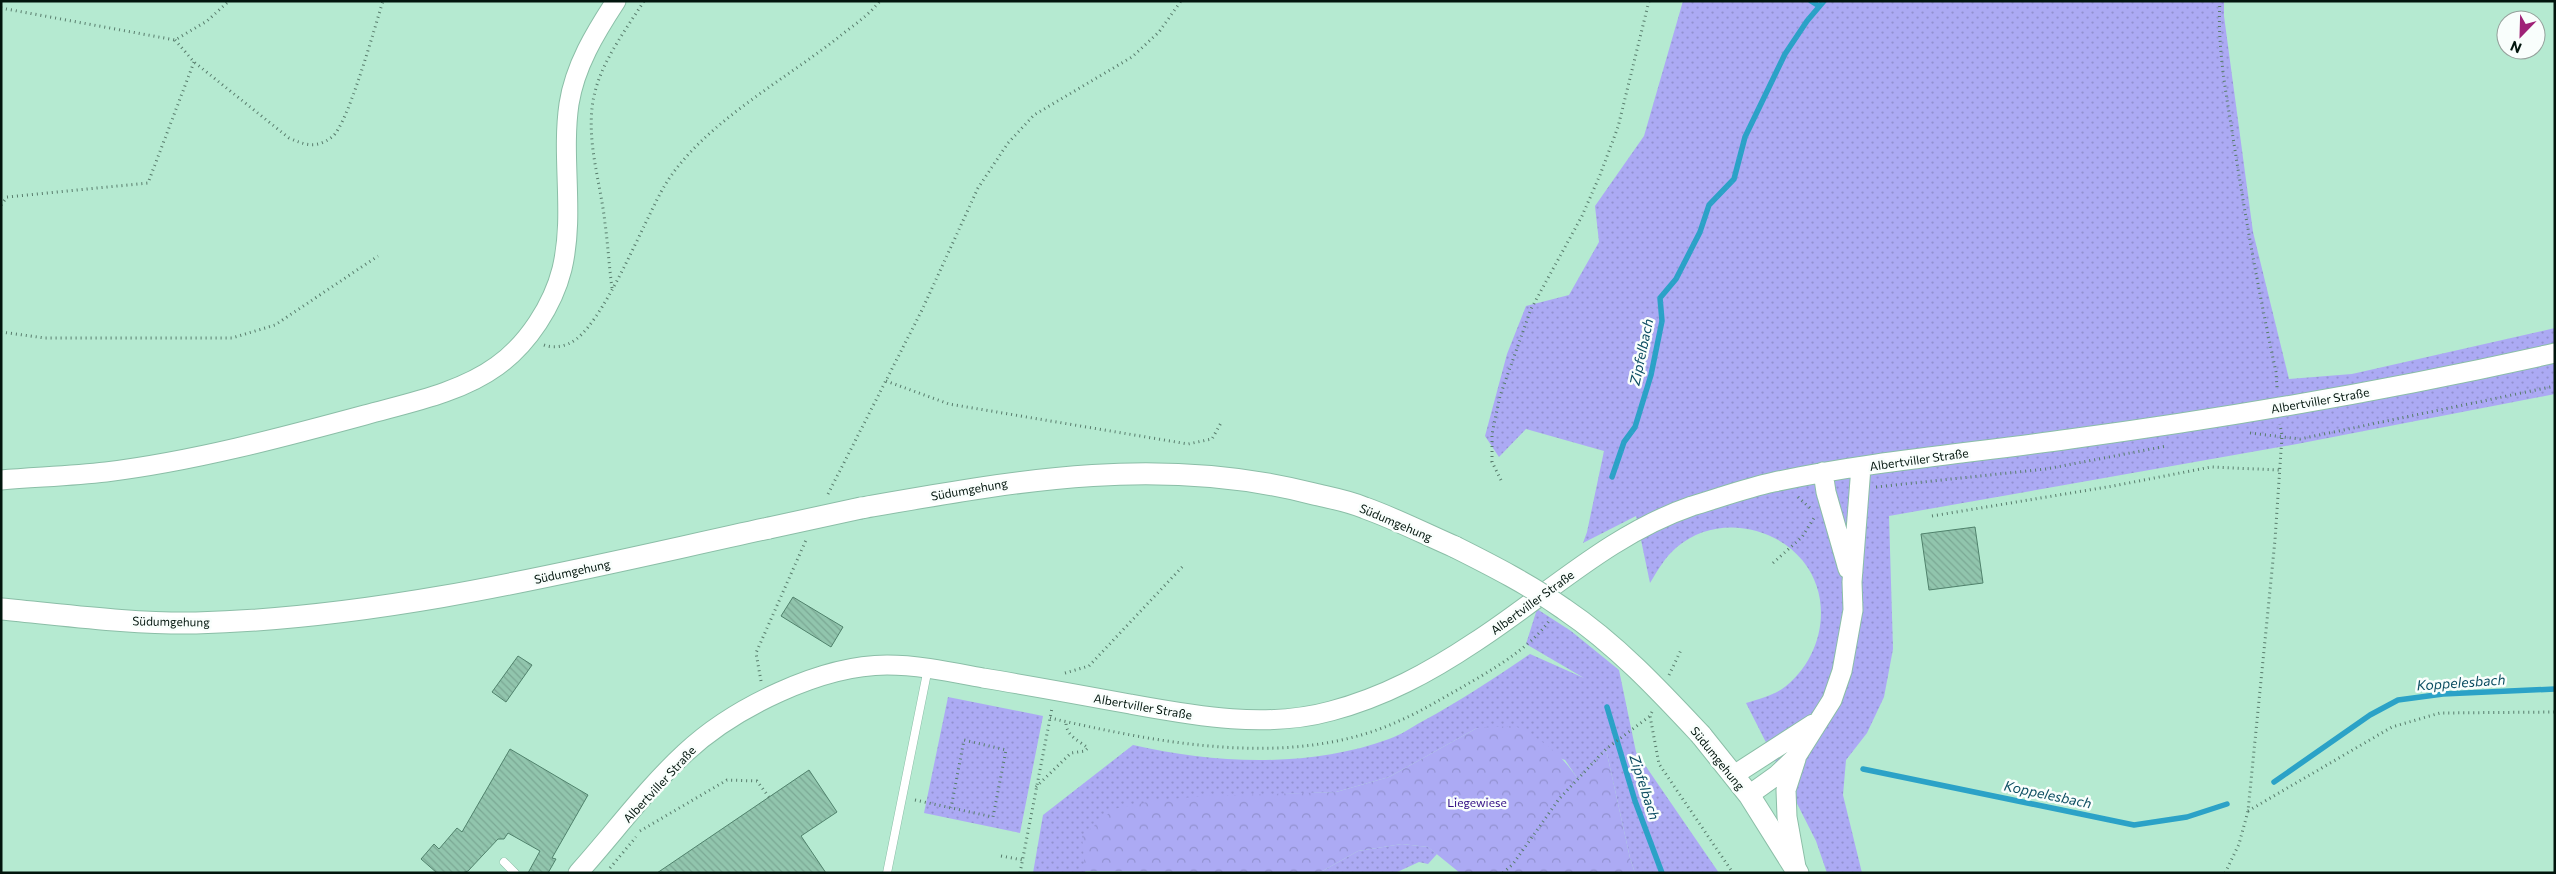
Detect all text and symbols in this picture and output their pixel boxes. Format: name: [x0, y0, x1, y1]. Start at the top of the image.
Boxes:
north arrow: [2496, 10, 2546, 60]
text: N: [2508, 38, 2524, 57]
water label: Zipfelbach: [1625, 317, 1656, 388]
street label: Albertviller Straße: [2270, 384, 2370, 416]
street label: Albertviller Straße: [1869, 445, 1969, 473]
street label: Südumgehung: [930, 475, 1009, 503]
street label: Südumgehung: [1358, 500, 1435, 544]
street label: Südumgehung: [533, 556, 612, 586]
street label: Albertviller Straße: [1488, 567, 1576, 637]
street label: Südumgehung: [132, 613, 210, 629]
water label: Koppelesbach: [2416, 670, 2506, 694]
street label: Albertviller Straße: [1093, 690, 1193, 722]
street label: Südumgehung: [1688, 723, 1748, 793]
street label: Albertviller Straße: [620, 743, 698, 825]
water label: Zipfelbach: [1626, 751, 1664, 822]
water label: Koppelesbach: [2003, 776, 2093, 812]
park label: Liegewiese: [1447, 795, 1507, 809]

